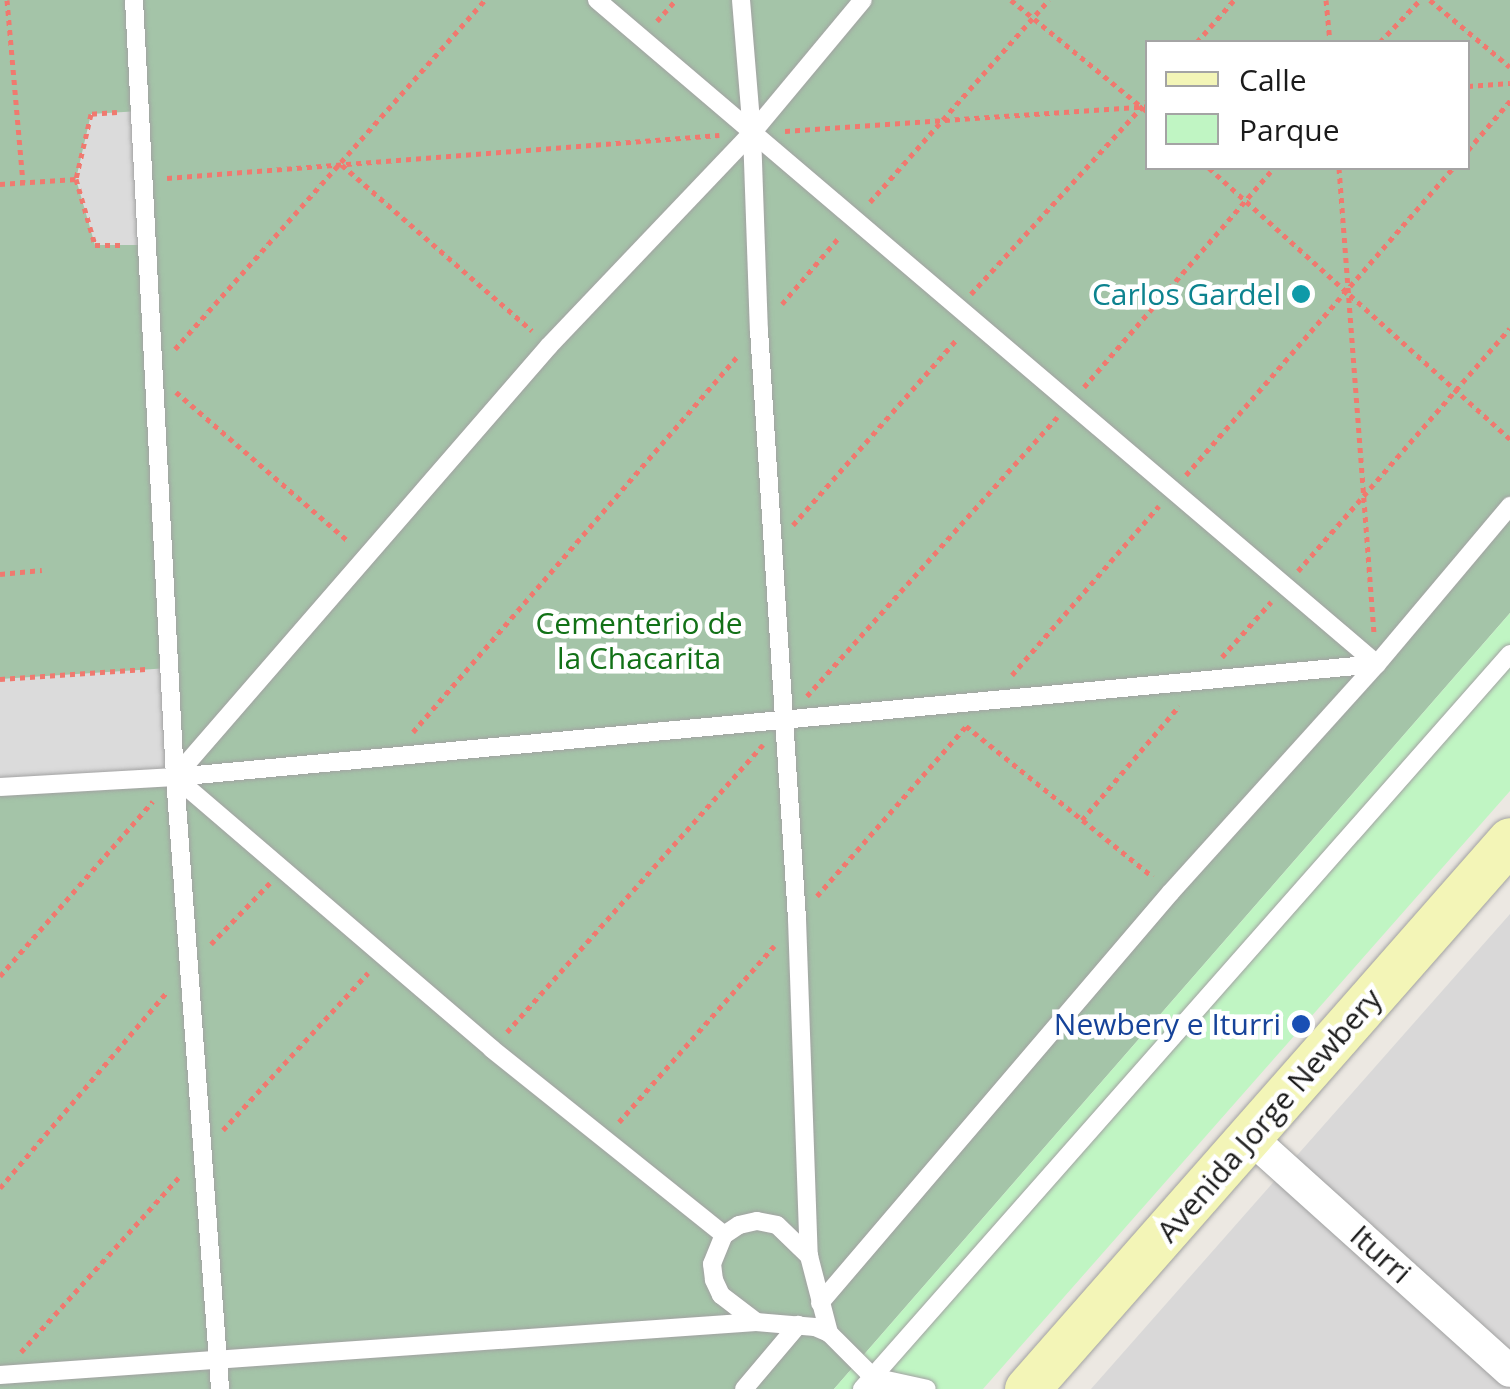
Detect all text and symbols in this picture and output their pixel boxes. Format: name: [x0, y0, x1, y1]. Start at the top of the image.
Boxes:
legend: [1145, 40, 1470, 170]
text: Calle: [1239, 59, 1307, 100]
text: Parque: [1239, 109, 1340, 150]
place label: Carlos Gardel: [1092, 276, 1281, 312]
marker: Carlos Gardel: [1290, 283, 1312, 305]
park label: Cementerio de la Chacarita: [535, 605, 743, 676]
street label: Avenida Jorge Newbery: [1149, 981, 1389, 1249]
place label: Newbery e Iturri: [1054, 1006, 1281, 1042]
marker: Newbery e Iturri: [1290, 1013, 1312, 1035]
street label: Iturri: [1343, 1217, 1419, 1291]

